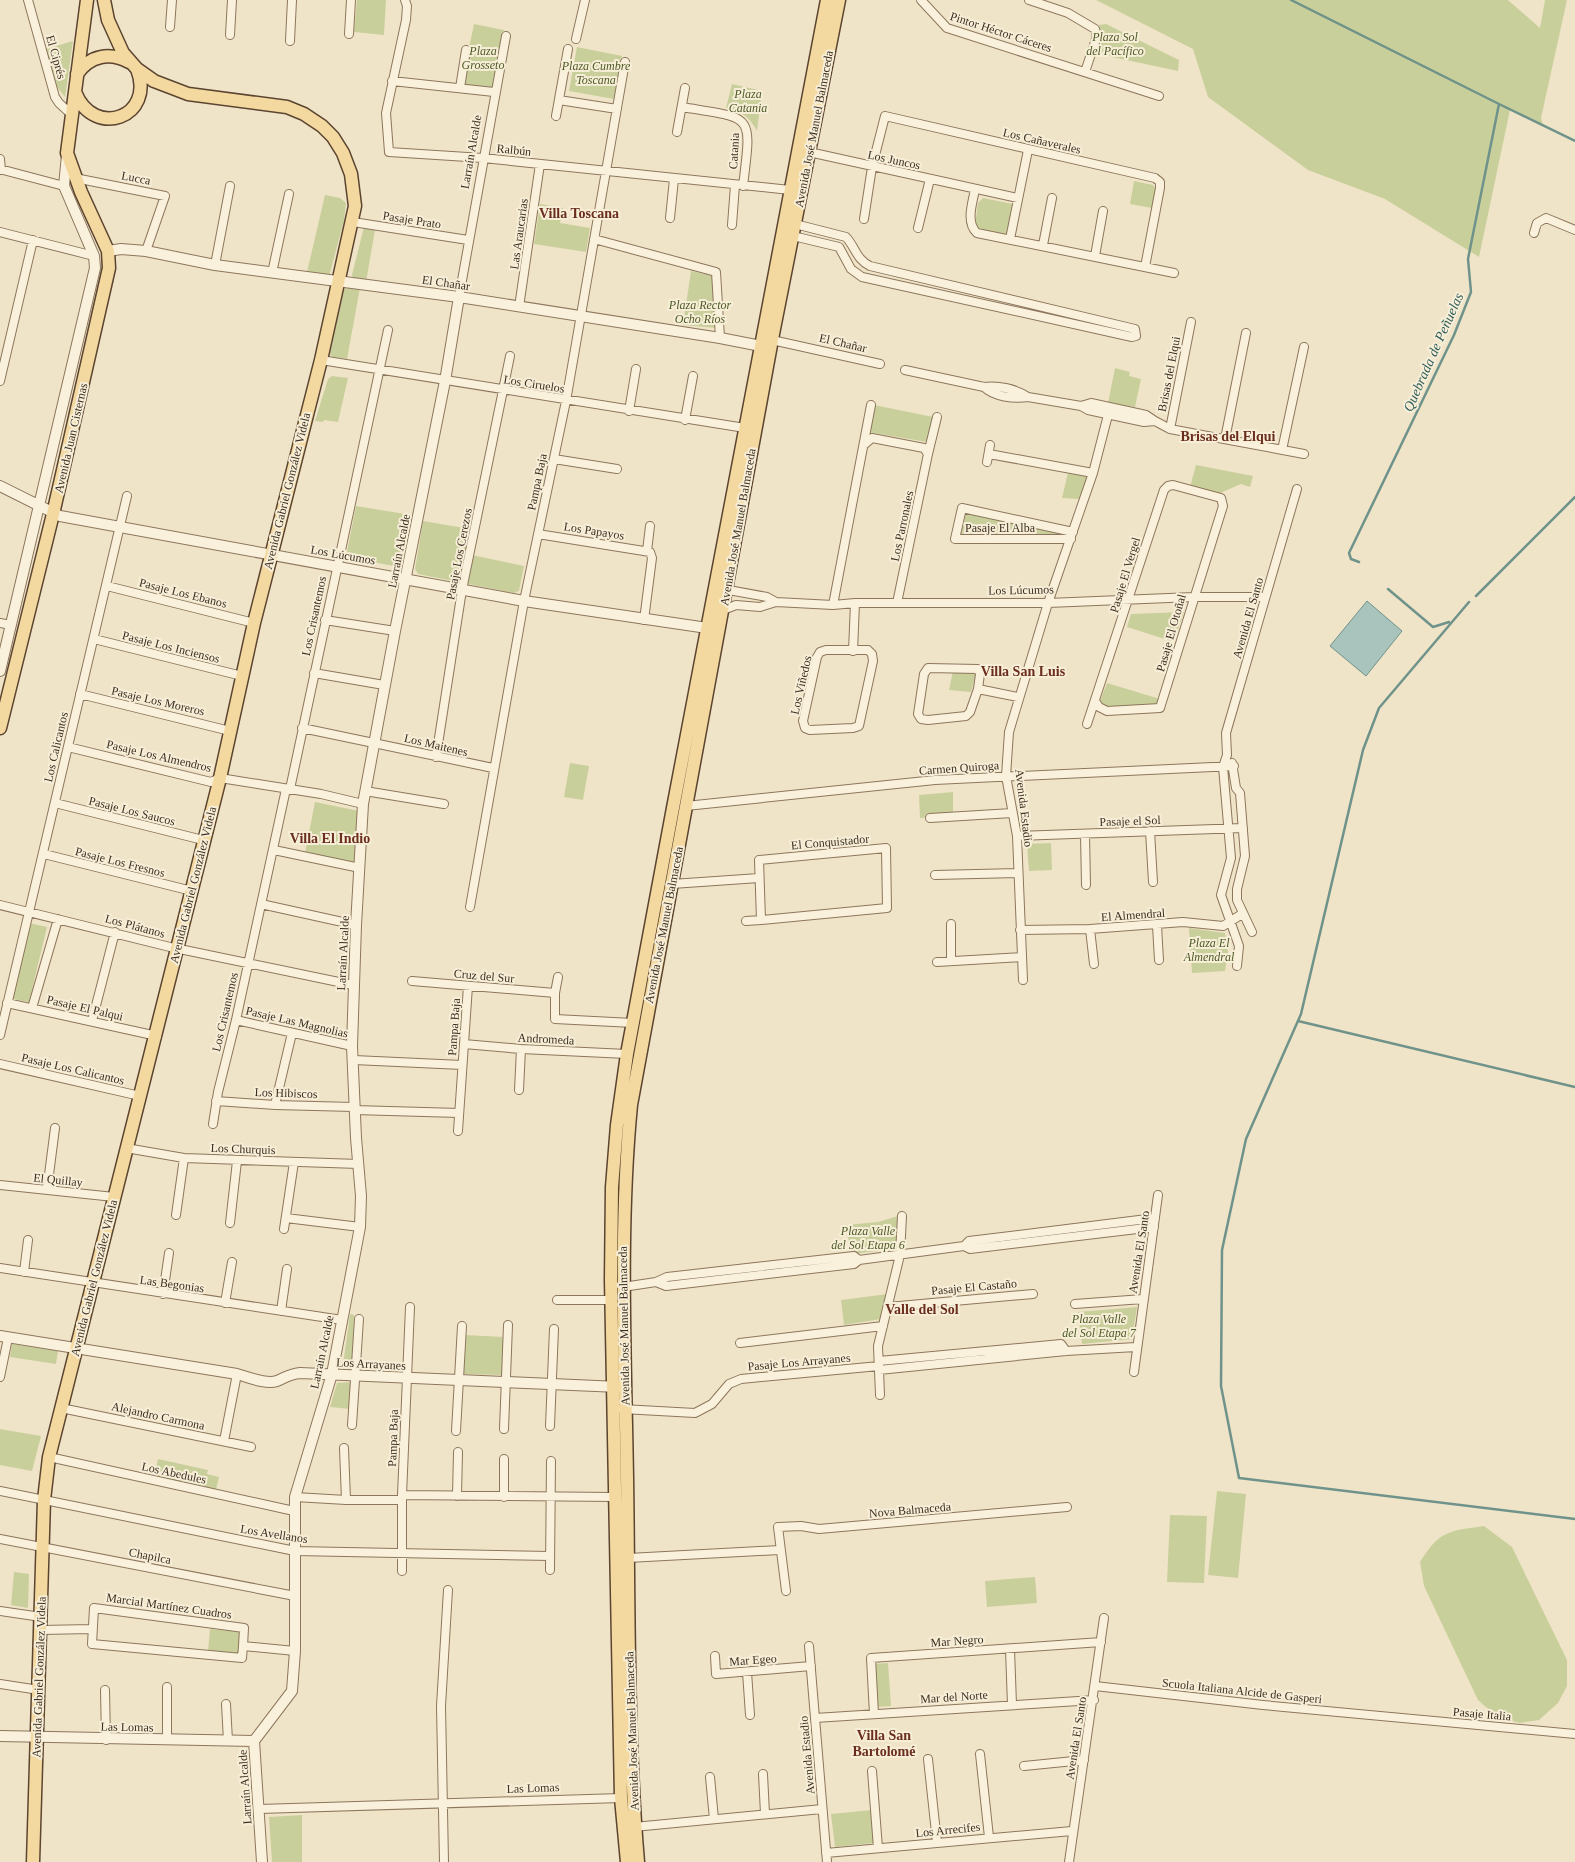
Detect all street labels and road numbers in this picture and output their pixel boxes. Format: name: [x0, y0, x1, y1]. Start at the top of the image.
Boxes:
street label: Pintor Héctor Cáceres: [948, 9, 1054, 55]
street label: El Ciprés: [43, 33, 69, 81]
street label: Avenida José Manuel Balmaceda: [792, 49, 836, 209]
street label: Larraín Alcalde: [458, 114, 484, 190]
street label: Los Cañaverales: [1002, 125, 1083, 157]
street label: Catania: [726, 132, 742, 170]
street label: Ralbún: [496, 141, 532, 159]
street label: Los Juncos: [866, 148, 922, 172]
street label: Lucca: [120, 168, 152, 188]
street label: Las Araucarias: [507, 197, 531, 270]
street label: Pasaje Prato: [382, 208, 442, 232]
street label: El Chañar: [421, 273, 471, 293]
street label: El Chañar: [818, 331, 868, 355]
street label: Brisas del Elqui: [1155, 334, 1183, 413]
street label: Los Ciruelos: [502, 372, 566, 396]
street label: Avenida Juan Cisternas: [52, 381, 91, 494]
street label: Avenida Gabriel González Videla: [261, 411, 313, 571]
street label: Avenida José Manuel Balmaceda: [717, 447, 759, 607]
street label: Pampa Baja: [524, 452, 550, 512]
street label: Los Parronales: [888, 489, 916, 563]
street label: Pasaje Los Cerezos: [443, 507, 475, 601]
street label: Larraín Alcalde: [385, 513, 413, 589]
street label: Los Papayos: [563, 519, 626, 543]
street label: Pasaje El Alba: [965, 521, 1036, 535]
street label: Pasaje El Vergel: [1107, 535, 1143, 614]
street label: Los Lúcumos: [309, 542, 377, 568]
street label: Pasaje Los Ebanos: [138, 575, 229, 611]
street label: Los Crisantemos: [299, 575, 329, 657]
street label: Avenida El Santo: [1230, 576, 1266, 660]
street label: Los Lúcumos: [988, 582, 1054, 598]
street label: Pasaje El Otoñal: [1153, 592, 1189, 673]
street label: Pasaje Los Inciensos: [121, 628, 222, 666]
street label: Los Viñedos: [787, 654, 815, 716]
street label: Pasaje Los Moreros: [110, 683, 206, 719]
street label: Los Calicantos: [41, 710, 71, 783]
street label: Los Maitenes: [403, 731, 470, 759]
street label: Pasaje Los Almendros: [105, 737, 213, 775]
street label: Carmen Quiroga: [918, 758, 1000, 778]
street label: Avenida Estadio: [1012, 768, 1036, 848]
street label: Pasaje Los Saucos: [87, 793, 177, 829]
street label: Avenida Gabriel González Videla: [167, 805, 219, 965]
street label: Pasaje el Sol: [1099, 813, 1162, 829]
street label: El Conquistador: [790, 832, 870, 852]
street label: Pasaje Los Fresnos: [74, 844, 167, 880]
street label: Avenida José Manuel Balmaceda: [642, 845, 686, 1005]
street label: El Almendral: [1100, 906, 1166, 924]
street label: Los Plátanos: [103, 911, 167, 941]
street label: Larraín Alcalde: [334, 915, 352, 991]
street label: Cruz del Sur: [453, 966, 515, 986]
street label: Los Crisantemos: [209, 971, 241, 1053]
street label: Pasaje El Palqui: [45, 992, 125, 1024]
street label: Pampa Baja: [445, 997, 463, 1056]
street label: Pasaje Las Magnolias: [244, 1003, 350, 1041]
street label: Andromeda: [517, 1031, 575, 1048]
street label: Pasaje Los Calicantos: [20, 1050, 126, 1088]
street label: Los Hibiscos: [254, 1085, 318, 1101]
street label: Los Churquis: [210, 1141, 276, 1157]
street label: El Quillay: [33, 1170, 83, 1190]
street label: Avenida Gabriel González Videla: [68, 1198, 120, 1358]
street label: Avenida El Santo: [1126, 1210, 1152, 1294]
street label: Avenida José Manuel Balmaceda: [616, 1246, 632, 1406]
street label: Las Begonias: [139, 1273, 205, 1295]
street label: Pasaje El Castaño: [931, 1276, 1017, 1298]
street label: Larraín Alcalde: [307, 1314, 337, 1390]
street label: Pasaje Los Arrayanes: [747, 1350, 851, 1373]
street label: Los Arrayanes: [336, 1355, 406, 1373]
street label: Alejandro Carmona: [110, 1399, 207, 1433]
street label: Pampa Baja: [385, 1408, 401, 1467]
street label: Los Abedules: [140, 1459, 208, 1487]
street label: Nova Balmaceda: [868, 1499, 952, 1521]
street label: Los Avellanos: [239, 1522, 309, 1546]
street label: Chapilca: [128, 1545, 173, 1567]
street label: Marcial Martínez Cuadros: [105, 1590, 233, 1622]
street label: Avenida Gabriel González Videla: [29, 1596, 49, 1758]
street label: Mar Negro: [930, 1632, 984, 1650]
street label: Avenida José Manuel Balmaceda: [622, 1650, 642, 1811]
street label: Mar Egeo: [729, 1651, 777, 1669]
street label: Scuola Italiana Alcide de Gasperi: [1161, 1676, 1323, 1706]
street label: Mar del Norte: [920, 1688, 988, 1706]
street label: Avenida El Santo: [1063, 1696, 1089, 1780]
street label: Pasaje Italia: [1452, 1704, 1512, 1724]
street label: Avenida Estadio: [797, 1715, 817, 1795]
street label: Las Lomas: [100, 1720, 154, 1734]
street label: Larraín Alcalde: [235, 1749, 255, 1825]
street label: Las Lomas: [506, 1780, 560, 1796]
street label: Los Arrecifes: [915, 1820, 981, 1840]

